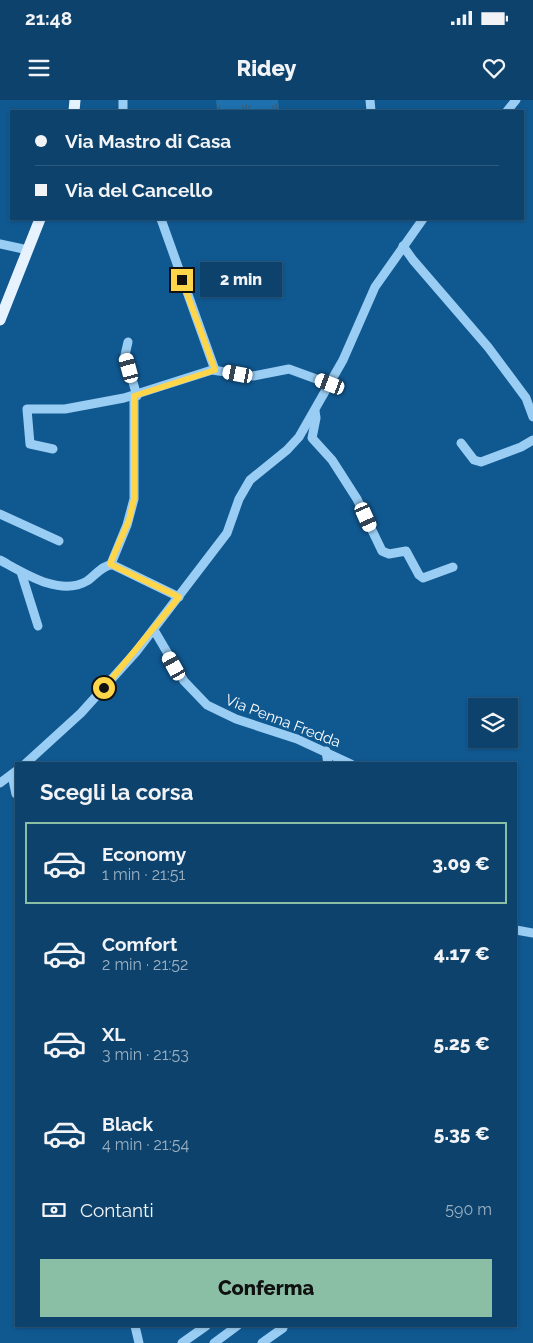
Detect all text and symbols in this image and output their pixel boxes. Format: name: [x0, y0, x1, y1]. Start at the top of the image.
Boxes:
text: 21:48: [25, 7, 72, 29]
icon: menu: [25, 54, 53, 82]
icon: heart: [480, 54, 508, 82]
text: Ridey: [237, 55, 297, 81]
text: Via Mastro di Casa: [65, 130, 231, 152]
text: Via del Cancello: [65, 179, 213, 201]
callout: 2 min: [200, 262, 282, 298]
route end: [171, 269, 193, 291]
text: 2 min: [220, 270, 262, 289]
car: [117, 352, 140, 384]
car: [221, 364, 254, 384]
car: [313, 372, 346, 396]
car: [353, 500, 378, 534]
car: [160, 649, 187, 683]
route start: [93, 677, 115, 699]
street label: Via Penna Fredda: [223, 691, 343, 751]
map controls: [468, 698, 518, 748]
button: layers: [468, 698, 518, 748]
text: Scegli la corsa: [40, 779, 193, 805]
icon: car: [42, 841, 87, 886]
text: Economy: [102, 843, 186, 865]
text: 3.09 €: [432, 852, 490, 874]
text: 1 min · 21:51: [102, 865, 185, 884]
icon: car: [42, 931, 87, 976]
text: Comfort: [102, 933, 177, 955]
text: 4.17 €: [434, 942, 490, 964]
text: 2 min · 21:52: [102, 955, 188, 974]
icon: car: [42, 1021, 87, 1066]
text: XL: [102, 1023, 125, 1045]
text: 5.25 €: [434, 1032, 490, 1054]
text: 3 min · 21:53: [102, 1045, 189, 1064]
icon: car: [42, 1111, 87, 1156]
text: Black: [102, 1113, 153, 1135]
text: 5.35 €: [434, 1122, 490, 1144]
text: 4 min · 21:54: [102, 1135, 189, 1154]
icon: cash: [40, 1196, 68, 1224]
text: Contanti: [80, 1199, 154, 1221]
text: 590 m: [445, 1200, 492, 1219]
button: Conferma: [40, 1259, 492, 1317]

